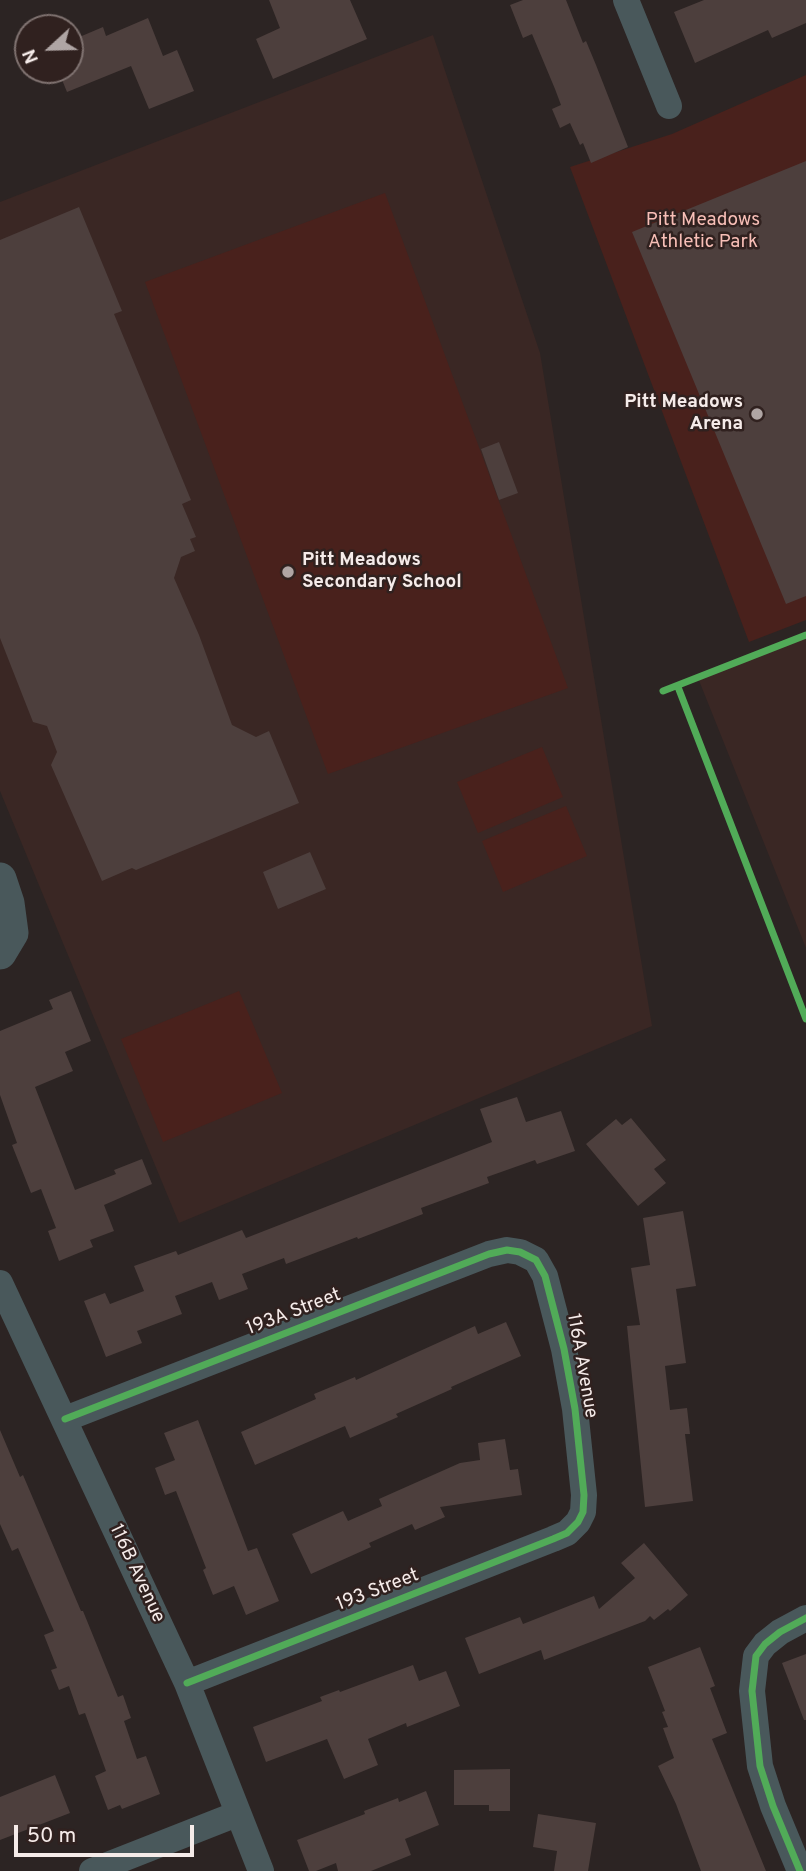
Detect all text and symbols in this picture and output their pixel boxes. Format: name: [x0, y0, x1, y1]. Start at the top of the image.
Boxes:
north arrow: [14, 14, 84, 84]
text: N: [18, 45, 45, 67]
park label: Pitt Meadows Athletic Park: [646, 210, 760, 254]
place label: Pitt Meadows Arena: [624, 392, 743, 436]
marker: Pitt Meadows Arena: [749, 406, 765, 422]
place label: Pitt Meadows Secondary School: [302, 550, 462, 594]
marker: Pitt Meadows Secondary School: [280, 564, 296, 580]
street label: 193A Street: [244, 1285, 344, 1341]
street label: 116A Avenue: [561, 1312, 601, 1420]
street label: 116B Avenue: [103, 1521, 169, 1627]
street label: 193 Street: [333, 1565, 423, 1617]
scale bar: [18, 1812, 198, 1856]
text: 50 m: [27, 1823, 76, 1850]

